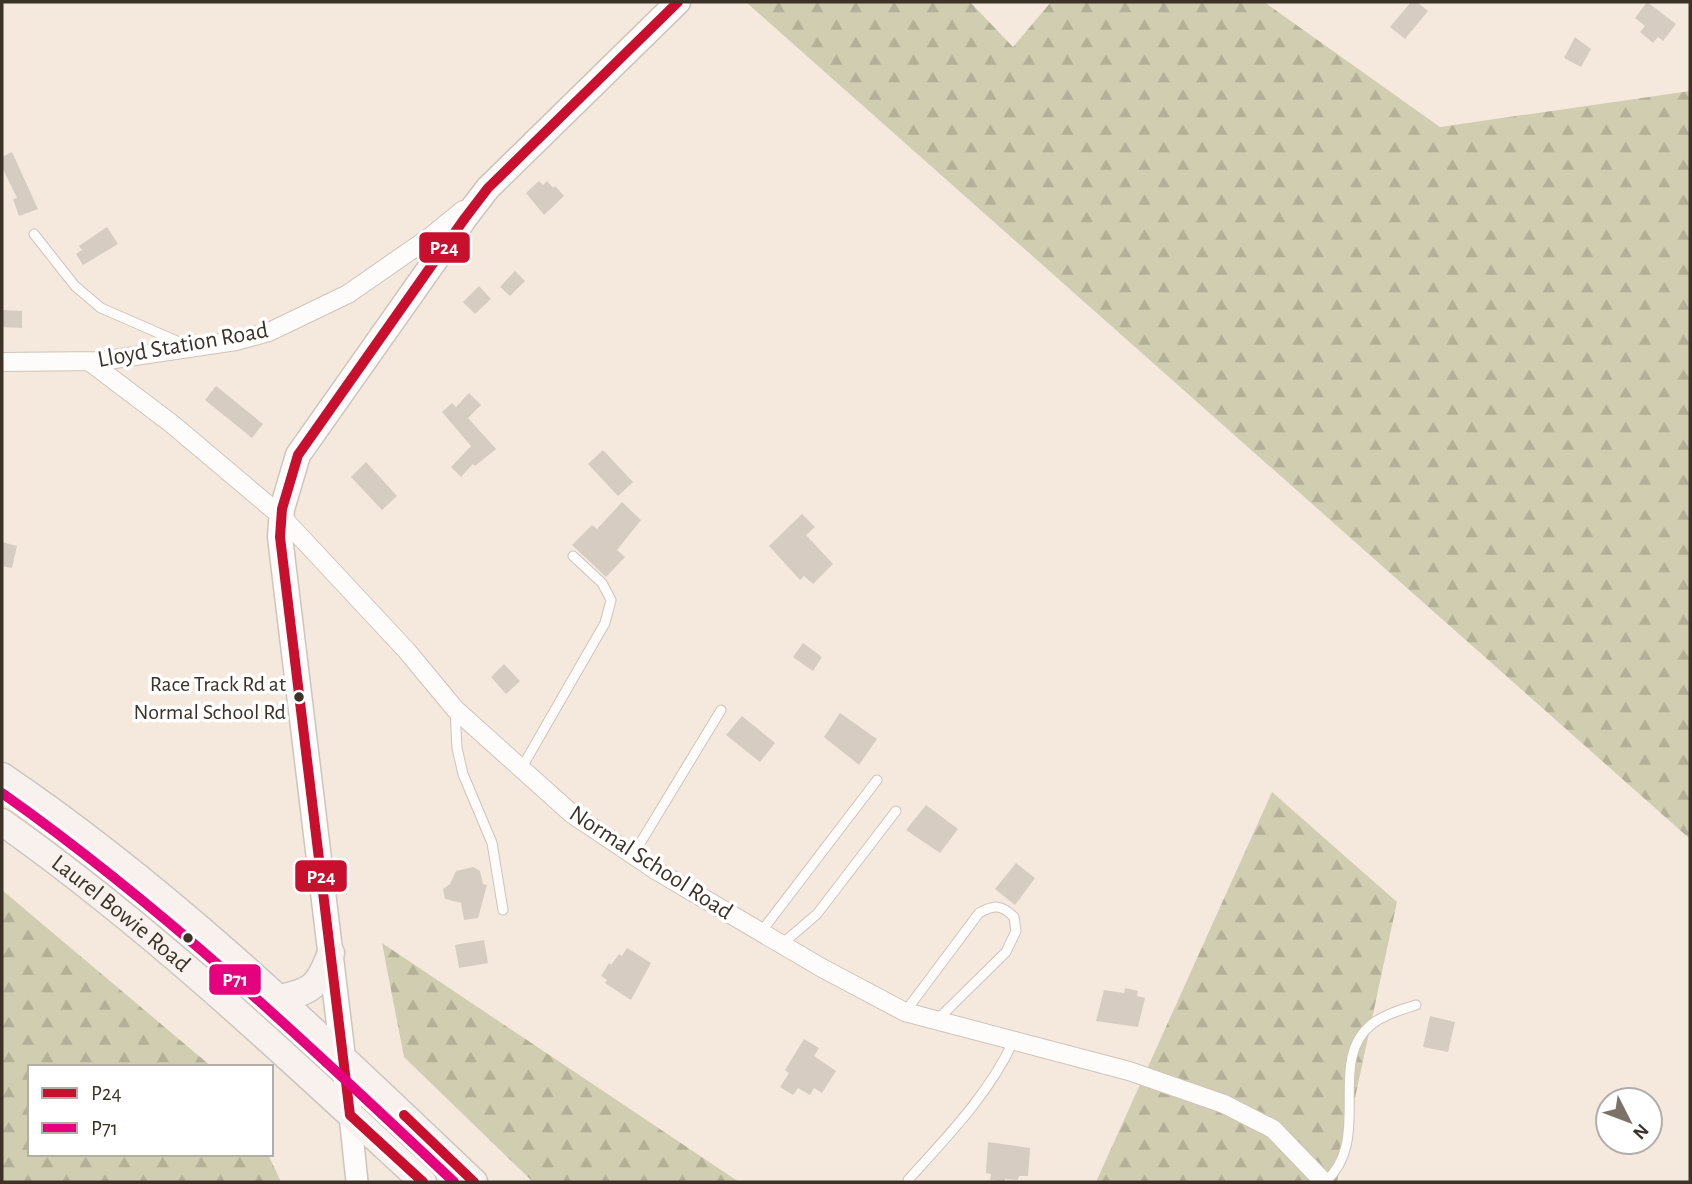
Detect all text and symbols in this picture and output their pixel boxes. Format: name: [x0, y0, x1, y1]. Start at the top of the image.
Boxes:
line badge: P24: [418, 231, 471, 264]
text: P24: [429, 239, 459, 258]
street label: Lloyd Station Road: [96, 318, 270, 372]
place label: Race Track Rd at Normal School Rd: [134, 673, 286, 723]
marker: Race Track Rd at Normal School Rd: [292, 690, 306, 704]
street label: Normal School Road: [565, 801, 737, 925]
street label: Laurel Bowie Road: [47, 851, 195, 977]
line badge: P24: [294, 859, 348, 893]
text: P24: [306, 868, 336, 887]
unlabelled marker: [181, 931, 195, 945]
line badge: P71: [208, 963, 262, 996]
text: P71: [222, 971, 248, 990]
legend: [28, 1065, 273, 1156]
text: P24: [91, 1083, 122, 1104]
north arrow: [1594, 1086, 1664, 1156]
text: P71: [91, 1118, 118, 1139]
text: N: [1629, 1120, 1652, 1143]

